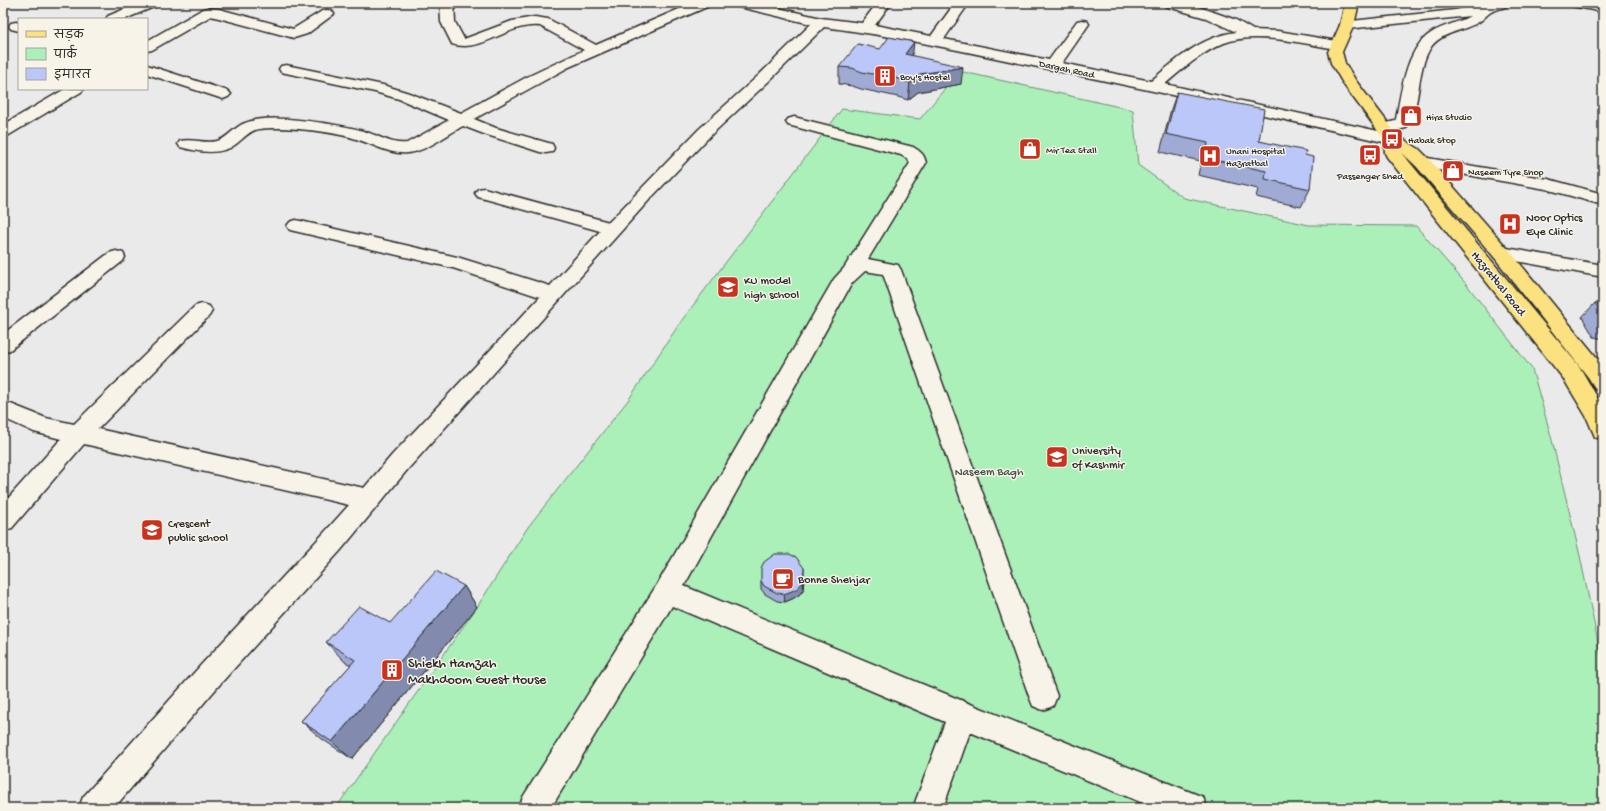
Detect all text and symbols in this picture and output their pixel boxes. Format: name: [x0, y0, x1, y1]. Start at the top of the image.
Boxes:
legend: [18, 18, 148, 90]
text: सड़क: [53, 29, 85, 43]
text: पार्क: [53, 44, 78, 63]
street label: Dargah Road: [1037, 58, 1097, 82]
building icon: Boy's Hostel: [872, 63, 898, 89]
text: इमारत: [54, 68, 92, 83]
place label: Boy's Hostel: [899, 72, 950, 84]
shop icon: Hira Studio: [1398, 103, 1424, 129]
place label: Hira Studio: [1426, 112, 1472, 124]
bus stop icon: Habak Stop: [1379, 126, 1405, 152]
place label: Habak Stop: [1408, 135, 1456, 147]
shop icon: Mir Tea Stall: [1017, 136, 1043, 162]
bus stop icon: Passenger Shed: [1357, 142, 1383, 168]
hospital icon: Unani Hospital Hazratbal: [1197, 143, 1223, 169]
place label: Mir Tea Stall: [1046, 145, 1097, 157]
place label: Unani Hospital Hazratbal: [1226, 146, 1285, 170]
shop icon: Naseem Tyre Shop: [1440, 158, 1466, 184]
place label: Naseem Tyre Shop: [1468, 167, 1544, 179]
place label: Passenger Shed: [1336, 171, 1404, 183]
hospital icon: Noor Optics Eye Clinic: [1497, 211, 1523, 237]
place label: Noor Optics Eye Clinic: [1526, 212, 1583, 240]
street label: Hazratbal Road: [1467, 249, 1528, 320]
school or university icon: KU model high school: [715, 274, 741, 300]
place label: KU model high school: [744, 275, 800, 303]
school or university icon: University of Kashmir: [1044, 444, 1070, 470]
place label: University of Kashmir: [1072, 445, 1126, 473]
park label: Naseem Bagh: [955, 466, 1024, 480]
school or university icon: Crescent public school: [139, 517, 165, 543]
place label: Crescent public school: [167, 518, 228, 546]
cafe icon: Bonne Shehjar: [770, 566, 796, 592]
place label: Bonne Shehjar: [797, 574, 872, 588]
place label: Shiekh Hamzah Makhdoom Guest House: [408, 656, 547, 689]
building icon: Shiekh Hamzah Makhdoom Guest House: [379, 657, 405, 683]

